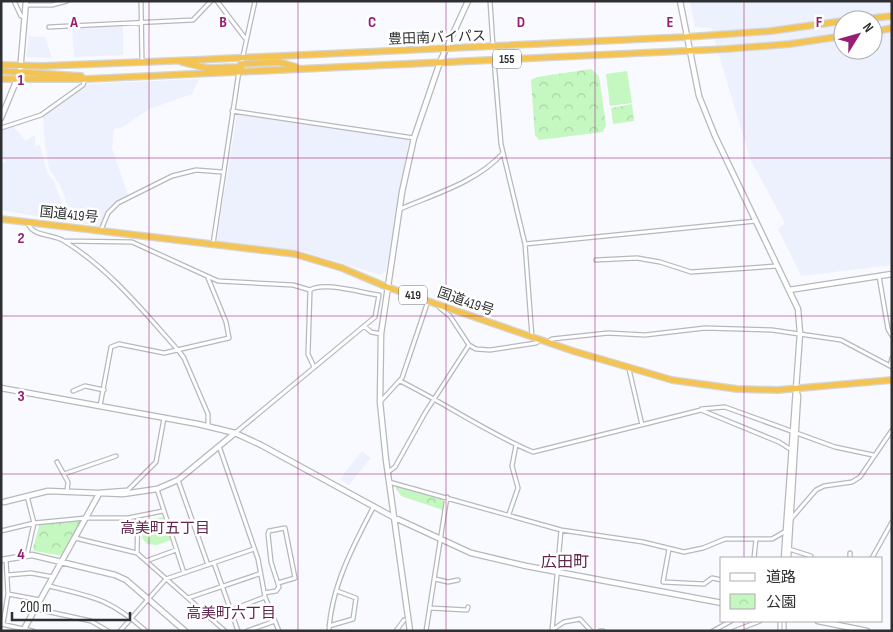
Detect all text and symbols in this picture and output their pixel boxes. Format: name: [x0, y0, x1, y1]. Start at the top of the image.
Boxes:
north arrow: [833, 10, 883, 60]
text: A: [69, 13, 78, 32]
text: B: [219, 13, 227, 32]
text: C: [368, 13, 376, 32]
text: D: [517, 13, 525, 32]
text: E: [667, 13, 674, 32]
text: F: [816, 13, 823, 32]
text: N: [859, 19, 877, 36]
street label: 豊田南バイパス: [388, 27, 486, 48]
road number: 155: [493, 50, 521, 68]
text: 1: [18, 71, 25, 90]
street label: 国道419号: [39, 203, 99, 226]
text: 2: [17, 229, 25, 248]
street label: 国道419号: [435, 284, 496, 319]
road number: 419: [399, 286, 427, 304]
text: 3: [17, 387, 25, 406]
district label: 高美町五丁目: [120, 519, 210, 538]
text: 4: [17, 545, 25, 564]
district label: 広田町: [541, 553, 589, 572]
legend: [720, 557, 883, 622]
text: 道路: [766, 568, 796, 587]
scale bar: [12, 590, 130, 622]
text: 公園: [766, 593, 796, 612]
text: 200 m: [20, 598, 52, 617]
district label: 高美町六丁目: [186, 604, 276, 623]

